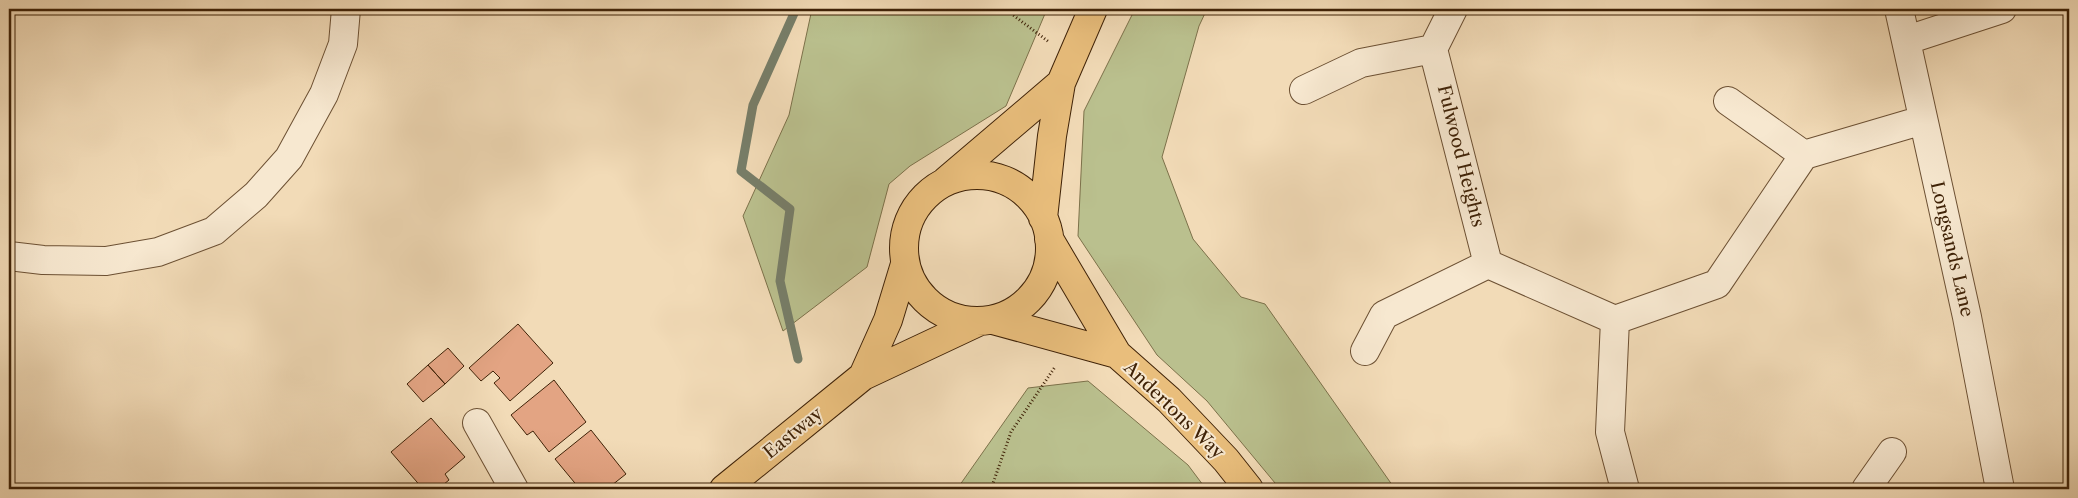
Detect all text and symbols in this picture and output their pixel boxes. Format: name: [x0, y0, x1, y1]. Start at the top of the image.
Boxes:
street label: Fulwood Heights: [1433, 83, 1489, 229]
street label: Longsands Lane: [1926, 179, 1978, 319]
street label: Andertons Way: [1119, 356, 1229, 464]
street label: Eastway: [759, 402, 828, 463]

